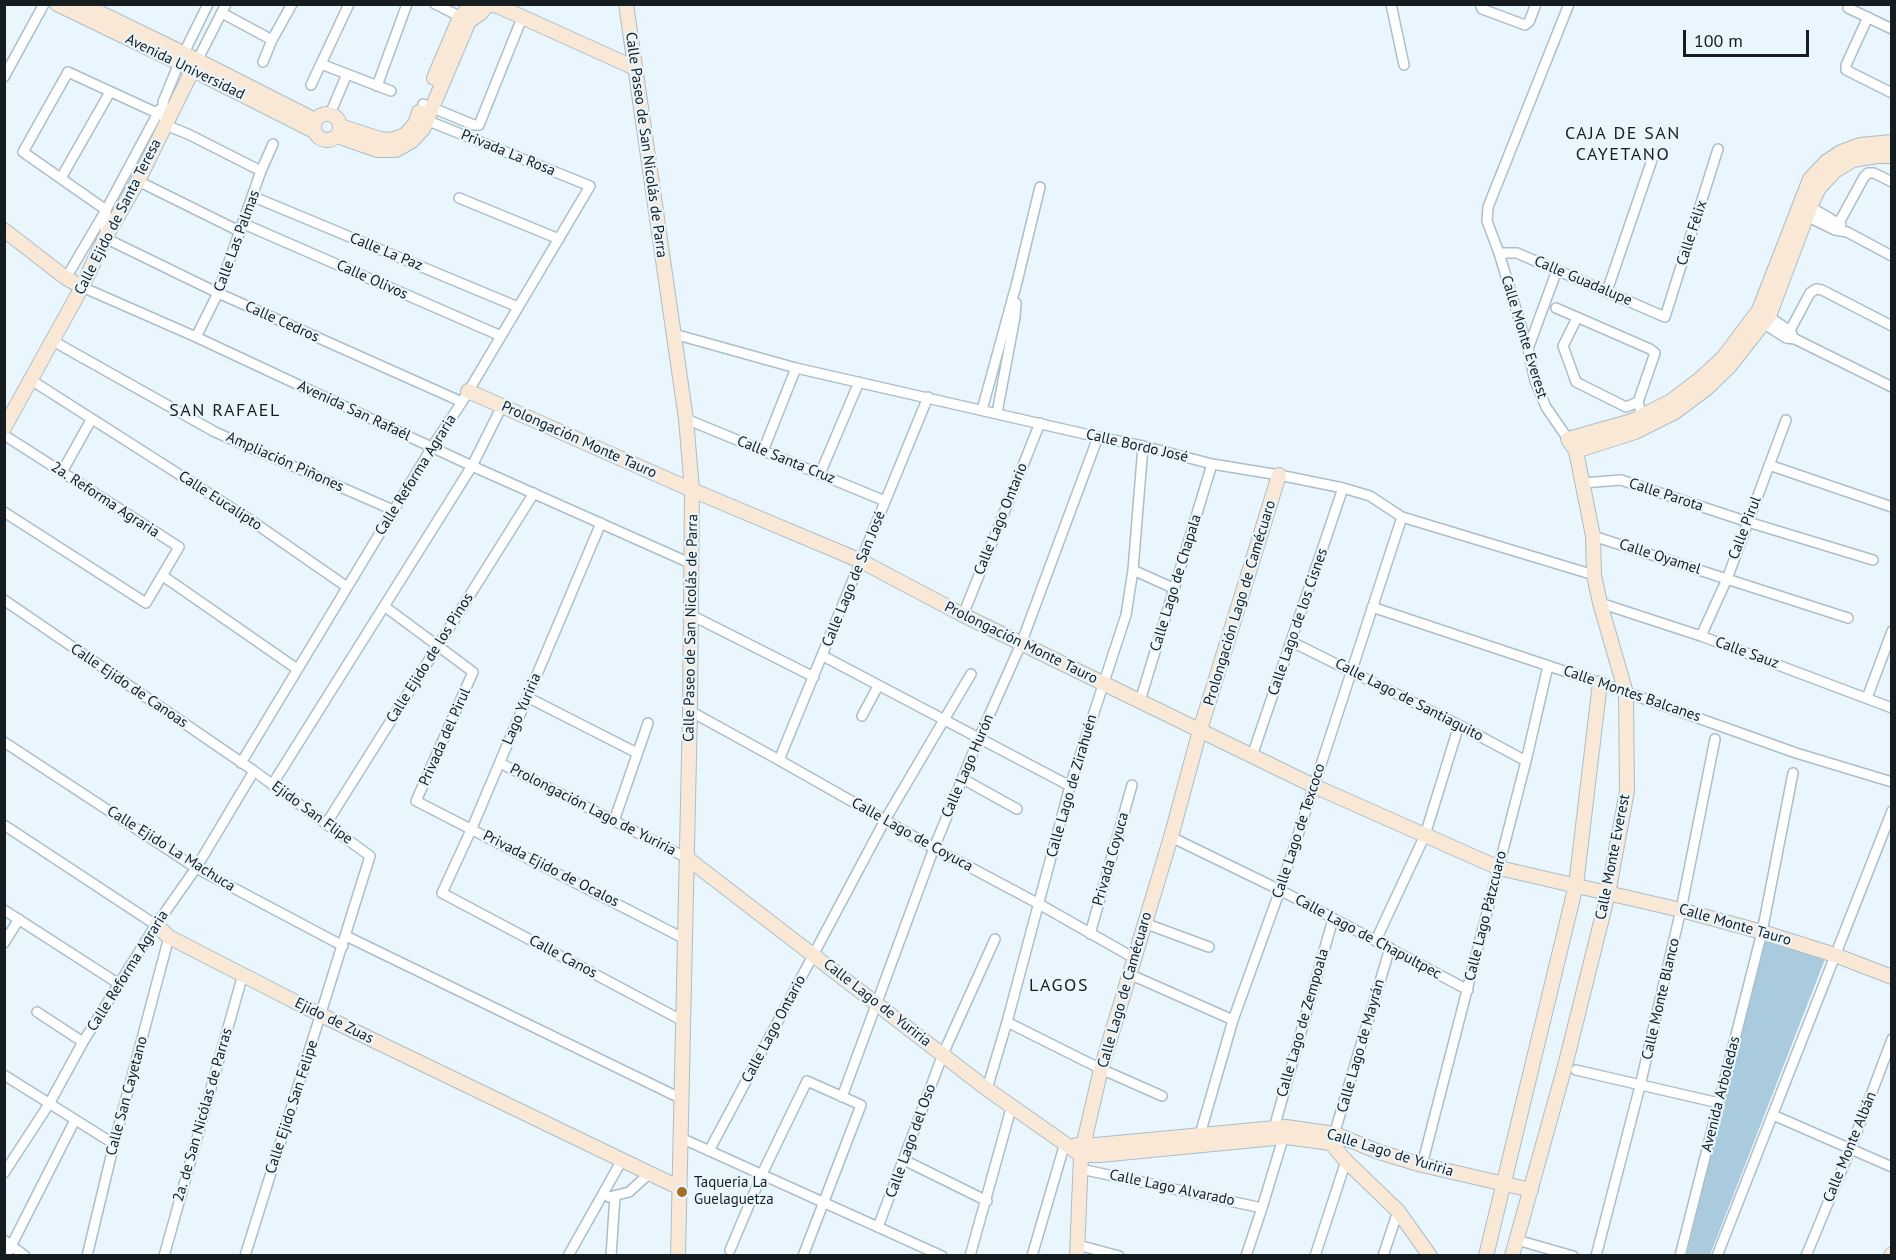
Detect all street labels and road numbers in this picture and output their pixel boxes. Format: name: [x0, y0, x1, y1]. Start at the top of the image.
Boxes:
street label: Avenida Universidad: [122, 30, 248, 104]
street label: Calle Paseo de San Nicolás de Parra: [621, 31, 671, 259]
street label: Privada La Rosa: [458, 126, 558, 180]
street label: Calle Ejido de Santa Teresa: [71, 136, 165, 298]
street label: Calle Las Palmas: [210, 188, 264, 294]
street label: Calle Félix: [1673, 198, 1711, 268]
street label: Calle La Paz: [347, 229, 425, 275]
street label: Calle Guadalupe: [1531, 252, 1635, 310]
street label: Calle Olivos: [334, 256, 410, 304]
street label: Calle Monte Everest: [1497, 273, 1551, 401]
street label: Calle Cedros: [242, 298, 322, 346]
street label: Avenida San Rafaél: [295, 377, 413, 445]
street label: Prolongación Monte Tauro: [498, 398, 660, 482]
street label: Calle Reforma Agraria: [372, 411, 460, 539]
street label: Calle Bordo José: [1084, 425, 1190, 467]
street label: Ampliación Piñones: [223, 428, 347, 496]
street label: Calle Santa Cruz: [734, 432, 838, 488]
street label: 2a. Reforma Agraria: [47, 458, 163, 542]
street label: Calle Lago Ontario: [970, 460, 1032, 578]
street label: Calle Eucalipto: [175, 467, 265, 535]
street label: Calle Parota: [1627, 475, 1705, 515]
street label: Calle Pirul: [1725, 494, 1765, 562]
street label: Prolongación Lago de Camécuaro: [1200, 498, 1280, 708]
street label: Calle Lago de San José: [819, 509, 889, 649]
street label: Calle Lago de Chapala: [1147, 512, 1205, 654]
street label: Calle Paseo de San Nicolás de Parra: [680, 514, 702, 742]
street label: Calle Oyamel: [1617, 535, 1703, 579]
street label: Calle Lago de los Cisnes: [1264, 546, 1332, 698]
street label: Calle Ejido de los Pinos: [383, 590, 477, 726]
street label: Prolongación Monte Tauro: [941, 598, 1101, 688]
street label: Calle Sauz: [1713, 633, 1781, 673]
street label: Calle Ejido de Canoas: [67, 640, 191, 732]
street label: Calle Lago de Santiaguito: [1332, 655, 1486, 745]
street label: Calle Montes Balcanes: [1561, 662, 1703, 726]
street label: Lago Yuriria: [499, 670, 545, 748]
street label: Privada del Pirul: [415, 685, 475, 789]
street label: Calle Lago Hurón: [938, 712, 998, 820]
street label: Calle Lago de Zirahuén: [1043, 713, 1101, 859]
street label: Prolongación Lago de Yuriria: [507, 760, 679, 860]
street label: Calle Lago de Texcoco: [1269, 761, 1329, 901]
street label: Ejido San Flipe: [268, 778, 356, 848]
street label: Calle Monte Everest: [1592, 793, 1634, 921]
street label: Calle Lago de Coyuca: [848, 794, 976, 876]
street label: Calle Ejido La Machuca: [104, 802, 238, 896]
street label: Privada Coyuca: [1089, 810, 1133, 908]
street label: Privada Ejido de Ocalos: [480, 827, 622, 911]
street label: Calle Lago Pátzcuaro: [1461, 849, 1511, 983]
street label: Calle Lago de Chapultpec: [1292, 891, 1444, 983]
street label: Calle Monte Tauro: [1677, 900, 1793, 950]
street label: Calle Reforma Agraria: [84, 907, 172, 1035]
street label: Calle Lago de Camécuaro: [1094, 910, 1156, 1070]
street label: Calle Canos: [526, 932, 600, 982]
street label: Calle Monte Blanco: [1638, 937, 1684, 1061]
street label: Calle Lago de Zempoala: [1273, 947, 1333, 1099]
street label: Calle Lago de Yuriria: [819, 955, 935, 1051]
street label: Calle Lago Ontario: [738, 972, 810, 1086]
street label: Calle Lago de Mayrán: [1333, 977, 1389, 1115]
street label: Ejido de Zuas: [292, 994, 376, 1048]
street label: 2a. de San Nicólas de Parras: [170, 1026, 236, 1204]
street label: Calle San Cayetano: [102, 1034, 152, 1158]
street label: Avenida Arboledas: [1698, 1034, 1744, 1154]
street label: Calle Ejido San Felipe: [262, 1038, 322, 1176]
street label: Calle Lago del Oso: [882, 1082, 940, 1200]
street label: Calle Monte Albán: [1820, 1089, 1880, 1205]
street label: Calle Lago de Yuriria: [1324, 1125, 1456, 1181]
street label: Calle Lago Alvarado: [1108, 1166, 1236, 1210]

